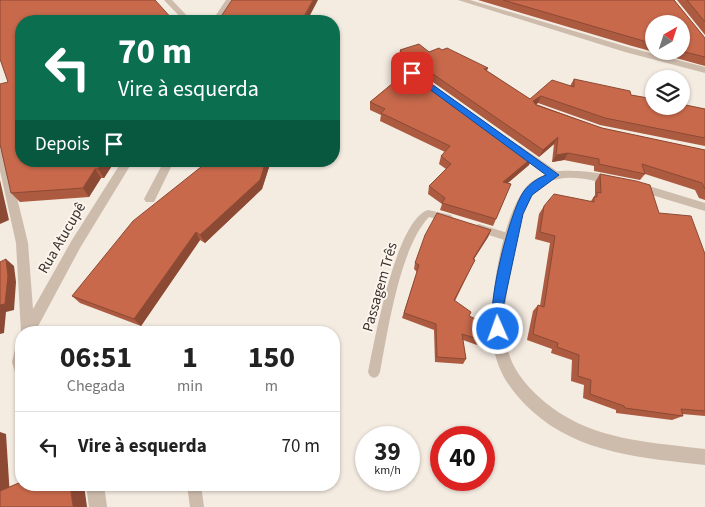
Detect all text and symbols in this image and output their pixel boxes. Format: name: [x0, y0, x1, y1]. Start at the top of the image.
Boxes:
north arrow: [645, 15, 690, 60]
map controls: [645, 15, 690, 115]
text: 70 m: [118, 27, 192, 77]
icon: left: [35, 35, 100, 100]
pin: [391, 52, 433, 94]
icon: arrive: [398, 59, 426, 87]
button: layers: [645, 70, 690, 115]
text: Vire à esquerda: [118, 73, 259, 105]
icon: arrive: [100, 130, 128, 158]
text: Depois: [35, 131, 90, 158]
street label: Rua Atucupê: [33, 198, 91, 278]
street label: Passagem Três: [357, 240, 403, 334]
position arrow: [471, 302, 523, 354]
text: 06:51: [60, 336, 132, 379]
text: 1: [182, 336, 198, 379]
text: 150: [248, 336, 295, 379]
text: Chegada: [67, 375, 125, 397]
text: min: [177, 375, 203, 397]
text: m: [265, 375, 278, 397]
speed limit sign: 40: [430, 426, 495, 491]
icon: left: [35, 433, 63, 461]
text: Vire à esquerda: [78, 433, 207, 460]
text: 70 m: [282, 433, 320, 460]
text: 39: [374, 434, 401, 470]
text: km/h: [374, 462, 401, 479]

